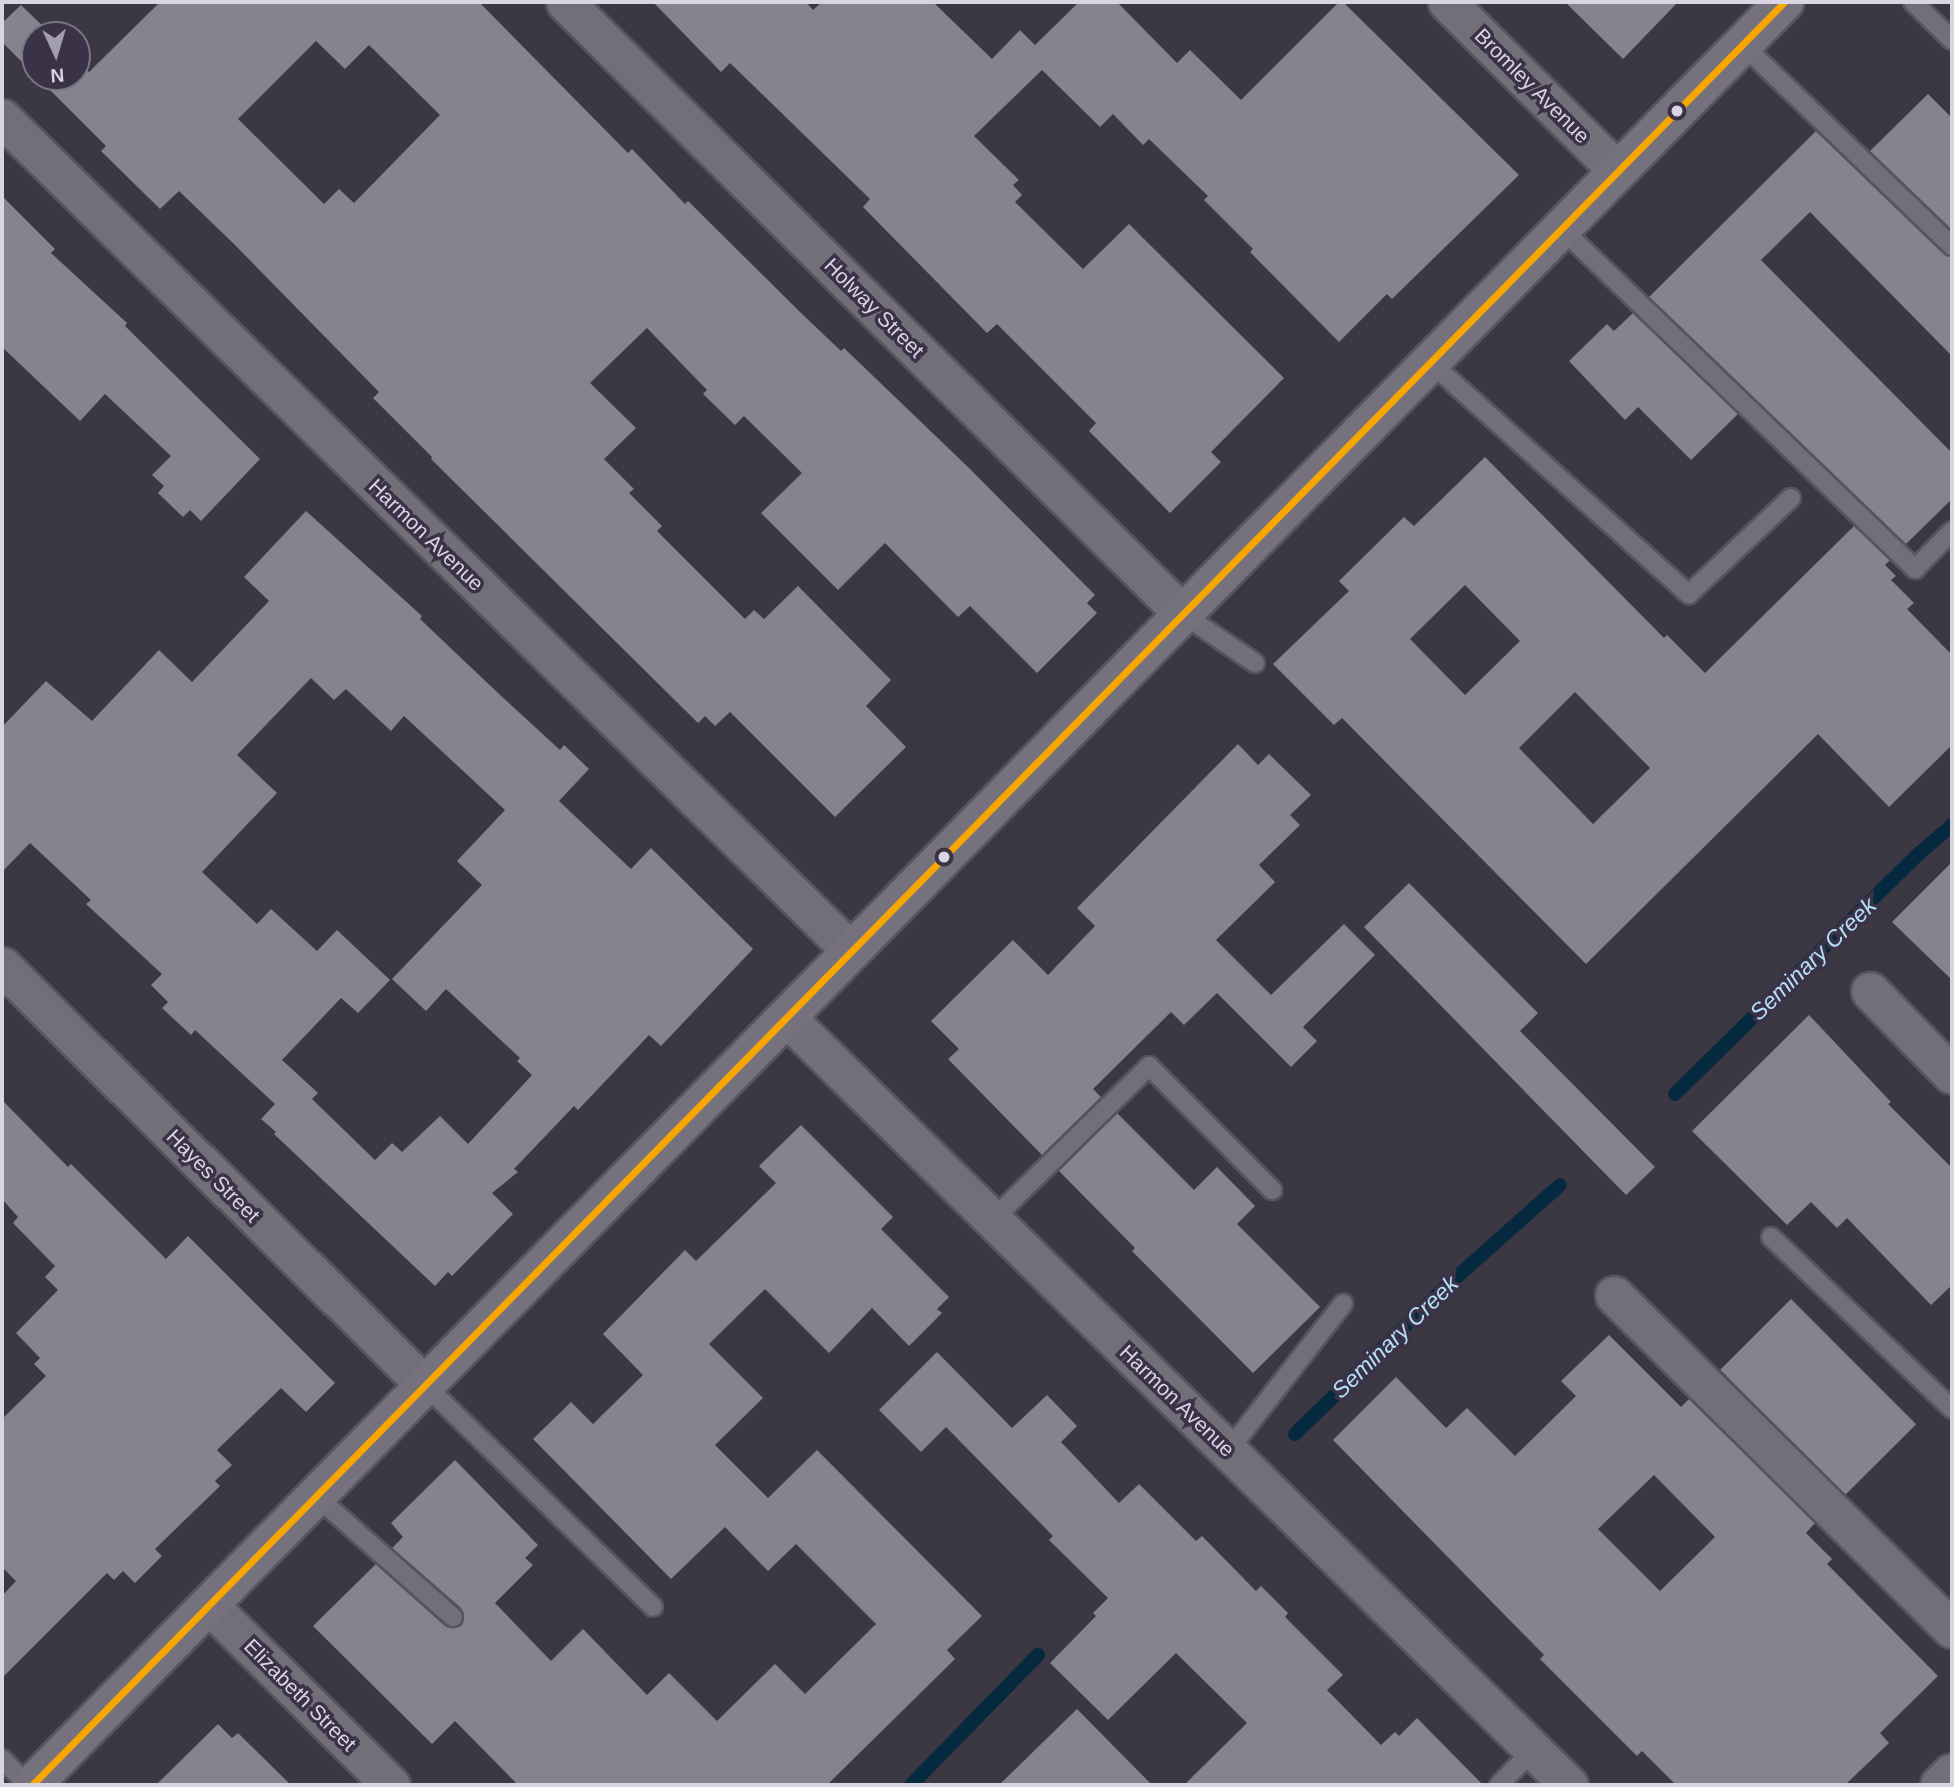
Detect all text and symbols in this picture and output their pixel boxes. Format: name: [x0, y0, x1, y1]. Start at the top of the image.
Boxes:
north arrow: [21, 21, 91, 91]
street label: Bromley Avenue: [1469, 23, 1595, 149]
text: N: [50, 64, 65, 86]
unlabelled marker: [1670, 104, 1684, 118]
street label: Holway Street: [819, 253, 929, 363]
street label: Harmon Avenue: [363, 473, 489, 597]
unlabelled marker: [937, 850, 951, 864]
water label: Seminary Creek: [1744, 892, 1882, 1026]
street label: Hayes Street: [161, 1124, 265, 1228]
water label: Seminary Creek: [1326, 1270, 1464, 1404]
street label: Harmon Avenue: [1114, 1339, 1240, 1463]
street label: Elizabeth Street: [239, 1634, 361, 1756]

